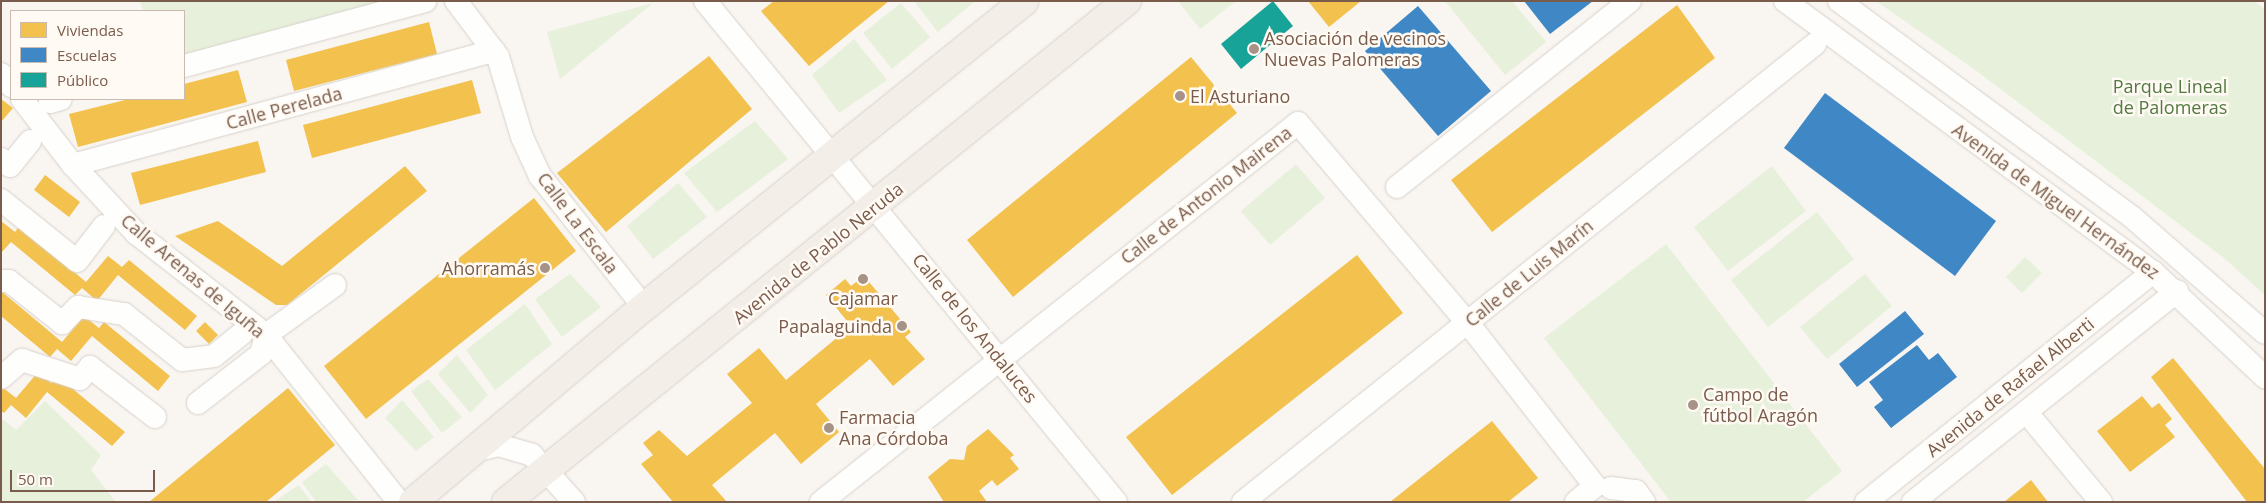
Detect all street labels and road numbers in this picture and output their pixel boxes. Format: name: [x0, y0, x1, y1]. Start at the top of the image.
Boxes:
street label: Calle Perelada: [224, 82, 344, 134]
street label: Avenida de Miguel Hernández: [1948, 119, 2164, 283]
street label: Calle de Antonio Mairena: [1116, 122, 1296, 268]
street label: Calle La Escala: [533, 168, 623, 278]
street label: Avenida de Pablo Neruda: [729, 178, 907, 328]
street label: Calle Arenas de Iguña: [117, 210, 269, 342]
street label: Calle de Luis Marín: [1461, 215, 1597, 331]
street label: Calle de los Andaluces: [908, 249, 1042, 407]
street label: Avenida de Rafael Alberti: [1922, 313, 2098, 461]

